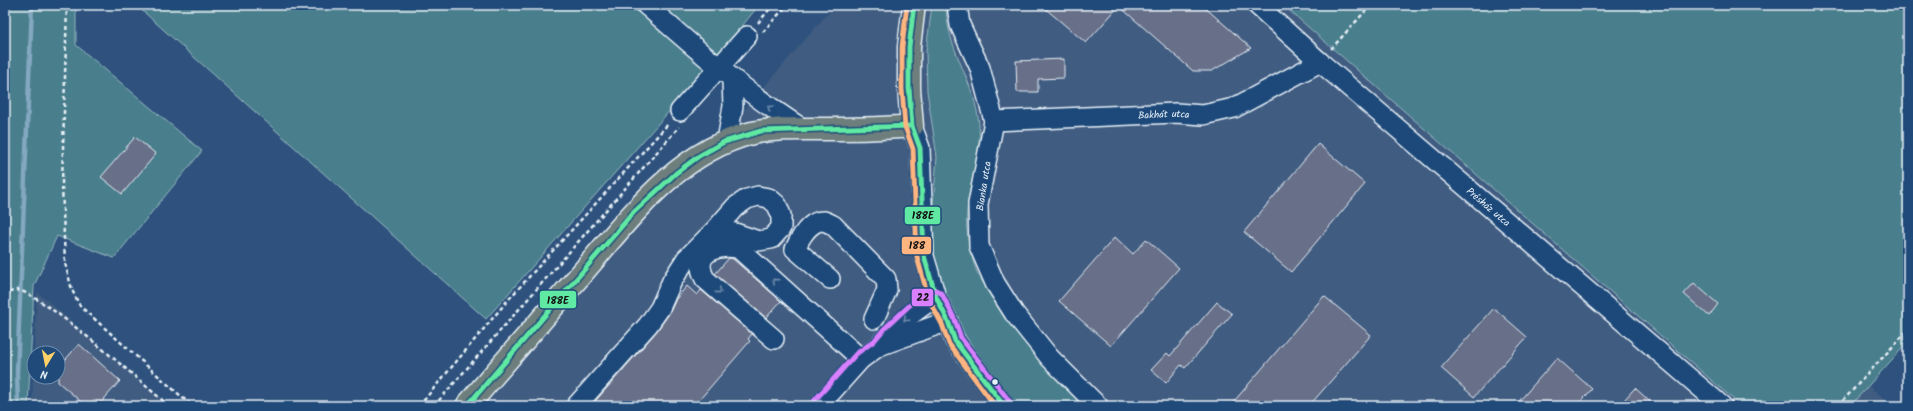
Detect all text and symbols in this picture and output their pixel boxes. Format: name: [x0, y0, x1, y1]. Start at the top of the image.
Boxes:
one-way arrow: [767, 105, 774, 113]
street label: Bakhát utca: [1138, 106, 1190, 124]
street label: Bianka utca: [972, 160, 996, 212]
street label: Présház utca: [1462, 184, 1514, 231]
line badge: 188E: [904, 206, 941, 225]
text: 188E: [912, 207, 935, 225]
line badge: 188: [901, 236, 932, 255]
text: 188: [909, 237, 926, 255]
one-way arrow: [772, 278, 780, 285]
one-way arrow: [714, 287, 722, 294]
line badge: 22: [911, 288, 934, 307]
text: 22: [917, 289, 929, 307]
line badge: 188E: [539, 290, 577, 309]
text: 188E: [547, 292, 570, 310]
one-way arrow: [903, 314, 910, 321]
north arrow: [26, 345, 66, 385]
text: N: [39, 364, 49, 383]
unlabelled marker: [990, 377, 1000, 387]

